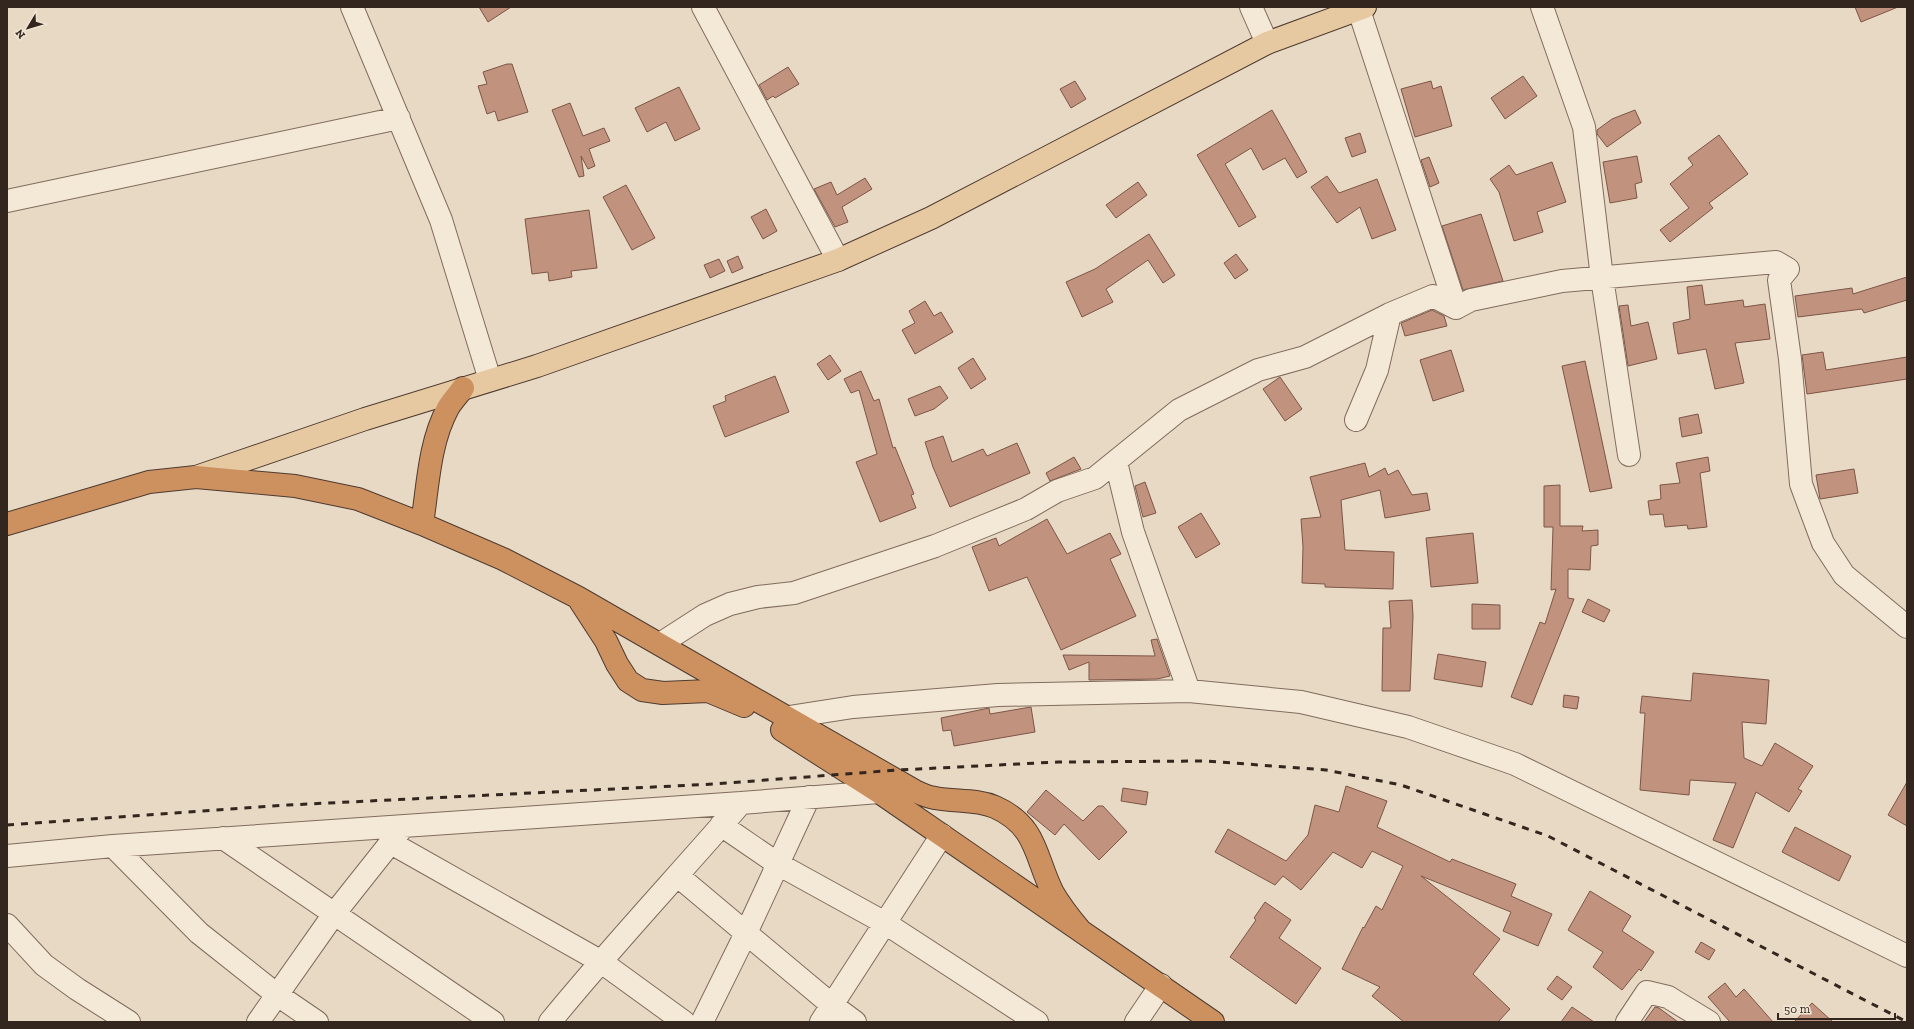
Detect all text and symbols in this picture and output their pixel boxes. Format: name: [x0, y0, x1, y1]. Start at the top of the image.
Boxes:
north arrow: [8, 8, 48, 48]
text: N: [12, 26, 28, 41]
scale bar: [1778, 995, 1895, 1021]
text: 50 m: [1784, 1002, 1811, 1016]

